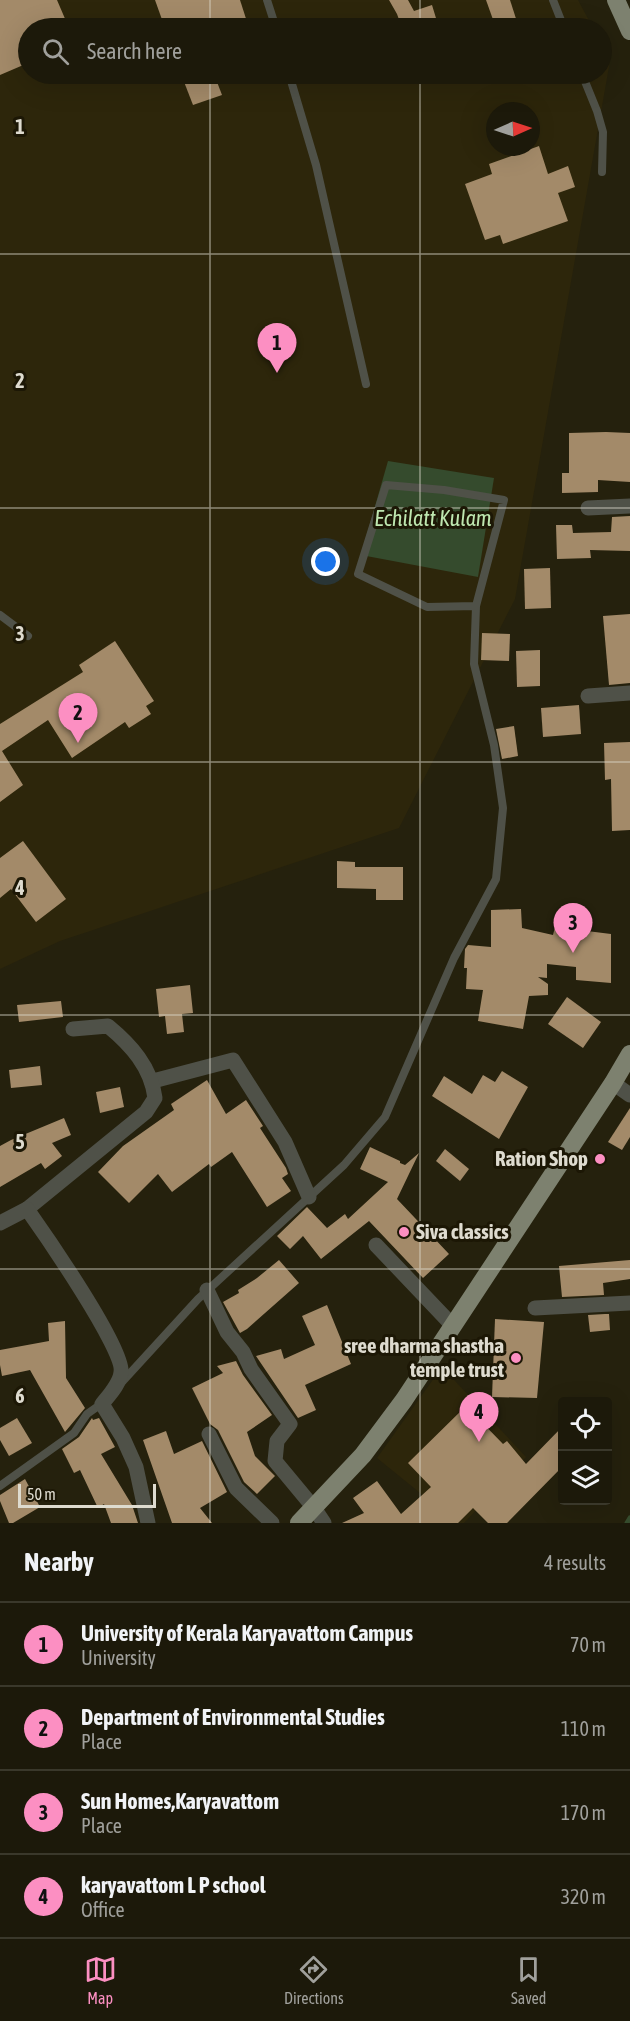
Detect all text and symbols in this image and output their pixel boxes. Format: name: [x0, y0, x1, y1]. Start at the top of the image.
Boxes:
search box: [18, 18, 612, 84]
icon: search: [39, 35, 72, 68]
text: Search here: [87, 38, 182, 64]
north arrow: [486, 102, 540, 156]
text: 1: [15, 115, 25, 138]
pin: 1: [258, 324, 296, 373]
text: 2: [15, 369, 25, 392]
water label: Echilatt Kulam: [374, 505, 492, 531]
your location: [311, 547, 340, 576]
text: 3: [15, 622, 25, 645]
pin: 2: [58, 694, 98, 743]
text: 4: [14, 876, 25, 899]
pin: 3: [554, 904, 592, 953]
text: 5: [15, 1130, 25, 1153]
place label: Ration Shop: [495, 1146, 588, 1170]
marker: Ration Shop: [593, 1152, 607, 1166]
place label: Siva classics: [416, 1219, 509, 1243]
marker: Siva classics: [397, 1225, 411, 1239]
place label: sree dharma shastha temple trust: [344, 1333, 504, 1381]
marker: sree dharma shastha temple trust: [509, 1351, 523, 1365]
text: 6: [15, 1384, 25, 1407]
pin: 4: [460, 1392, 498, 1442]
map controls: [558, 1397, 612, 1505]
button: locate: [558, 1397, 612, 1451]
button: layers: [558, 1451, 612, 1505]
scale bar: [18, 1481, 156, 1508]
text: 50 m: [27, 1485, 56, 1503]
text: Nearby: [24, 1547, 94, 1577]
text: 4 results: [544, 1551, 606, 1574]
text: University of Kerala Karyavattom Campus: [81, 1620, 413, 1646]
text: 1: [39, 1633, 48, 1656]
text: 70 m: [570, 1633, 606, 1656]
text: University: [81, 1646, 156, 1669]
text: Department of Environmental Studies: [81, 1704, 385, 1730]
text: 2: [39, 1717, 48, 1740]
text: 110 m: [561, 1717, 606, 1740]
text: Place: [81, 1730, 122, 1753]
text: Sun Homes,Karyavattom: [81, 1788, 279, 1814]
text: 3: [39, 1801, 48, 1824]
text: 170 m: [561, 1801, 606, 1824]
text: Place: [81, 1814, 122, 1837]
text: karyavattom L P school: [81, 1872, 266, 1898]
text: 4: [39, 1885, 48, 1908]
text: 320 m: [561, 1885, 606, 1908]
text: Office: [81, 1898, 125, 1921]
tab: Map: [84, 1953, 117, 2007]
tab: Directions: [284, 1953, 344, 2007]
tab: Saved: [511, 1953, 546, 2007]

